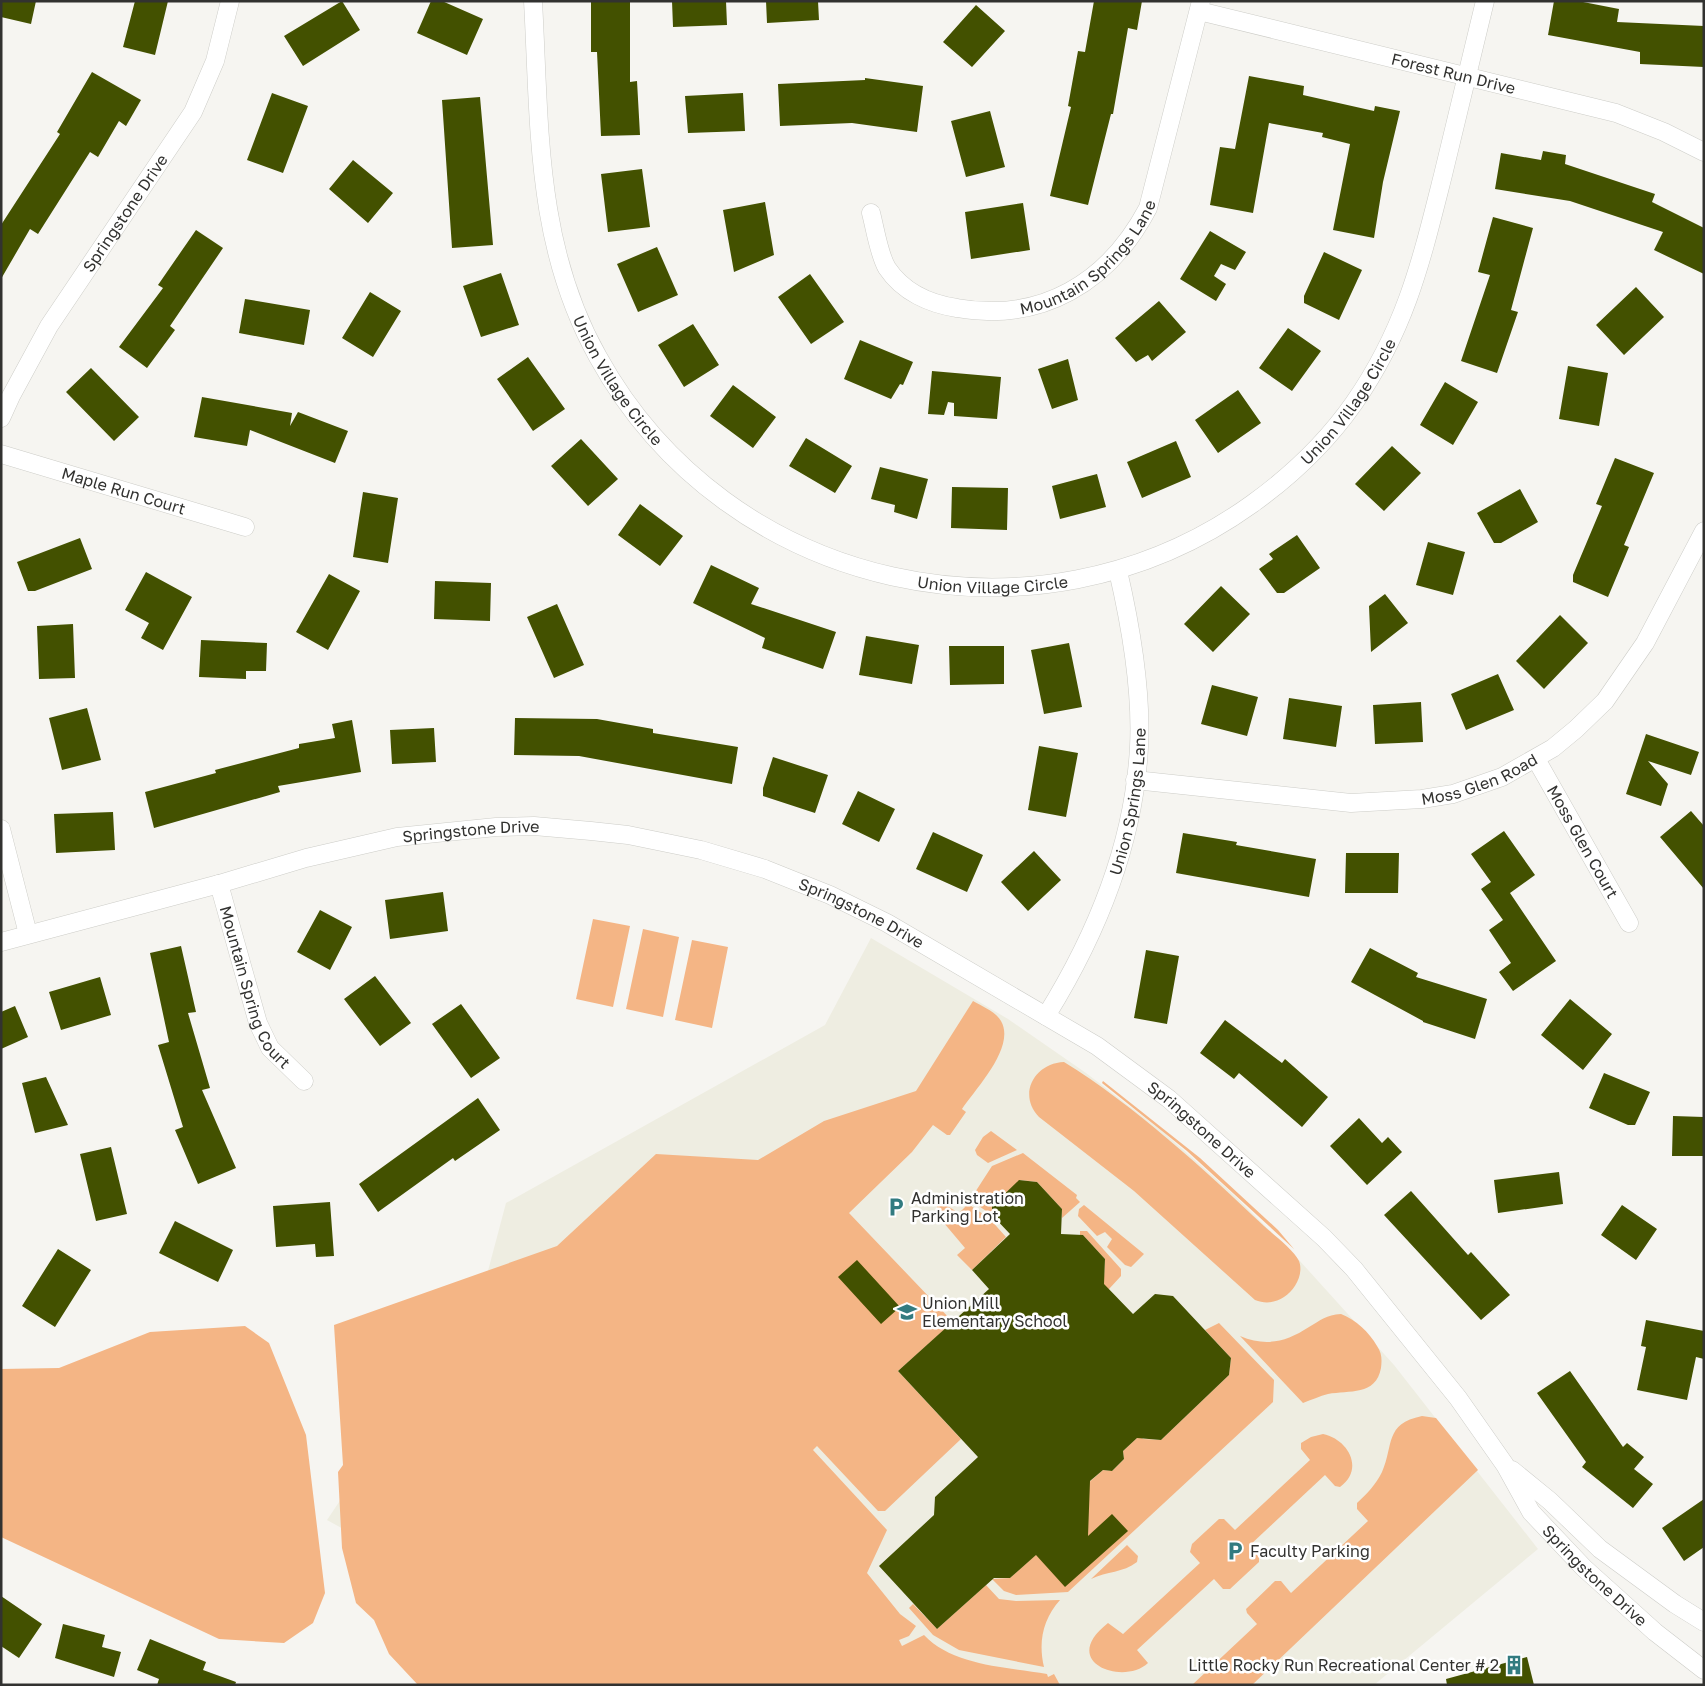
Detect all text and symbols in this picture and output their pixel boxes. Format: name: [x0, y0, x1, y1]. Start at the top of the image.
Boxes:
street label: Forest Run Drive: [1389, 48, 1518, 98]
street label: Springstone Drive: [78, 150, 172, 276]
street label: Mountain Springs Lane: [1018, 198, 1160, 319]
street label: Union Village Circle: [569, 312, 667, 449]
street label: Union Village Circle: [1296, 335, 1400, 469]
street label: Maple Run Court: [59, 463, 188, 519]
street label: Union Village Circle: [916, 571, 1069, 597]
street label: Union Springs Lane: [1105, 728, 1150, 878]
street label: Moss Glen Road: [1420, 749, 1541, 809]
street label: Moss Glen Court: [1543, 782, 1623, 902]
street label: Springstone Drive: [401, 816, 540, 846]
street label: Springstone Drive: [796, 874, 928, 952]
street label: Mountain Spring Court: [216, 904, 295, 1072]
street label: Springstone Drive: [1144, 1077, 1260, 1182]
place label: Administration Parking Lot: [911, 1188, 1024, 1226]
parking icon: Administration Parking Lot: [885, 1196, 907, 1218]
place label: Union Mill Elementary School: [922, 1293, 1067, 1331]
school or university icon: Union Mill Elementary School: [896, 1301, 918, 1323]
street label: Springstone Drive: [1538, 1521, 1651, 1630]
parking icon: Faculty Parking: [1224, 1540, 1246, 1562]
place label: Faculty Parking: [1250, 1541, 1370, 1561]
building icon: Little Rocky Run Recreational Center # 2: [1503, 1654, 1525, 1676]
place label: Little Rocky Run Recreational Center # 2: [1188, 1655, 1499, 1675]

